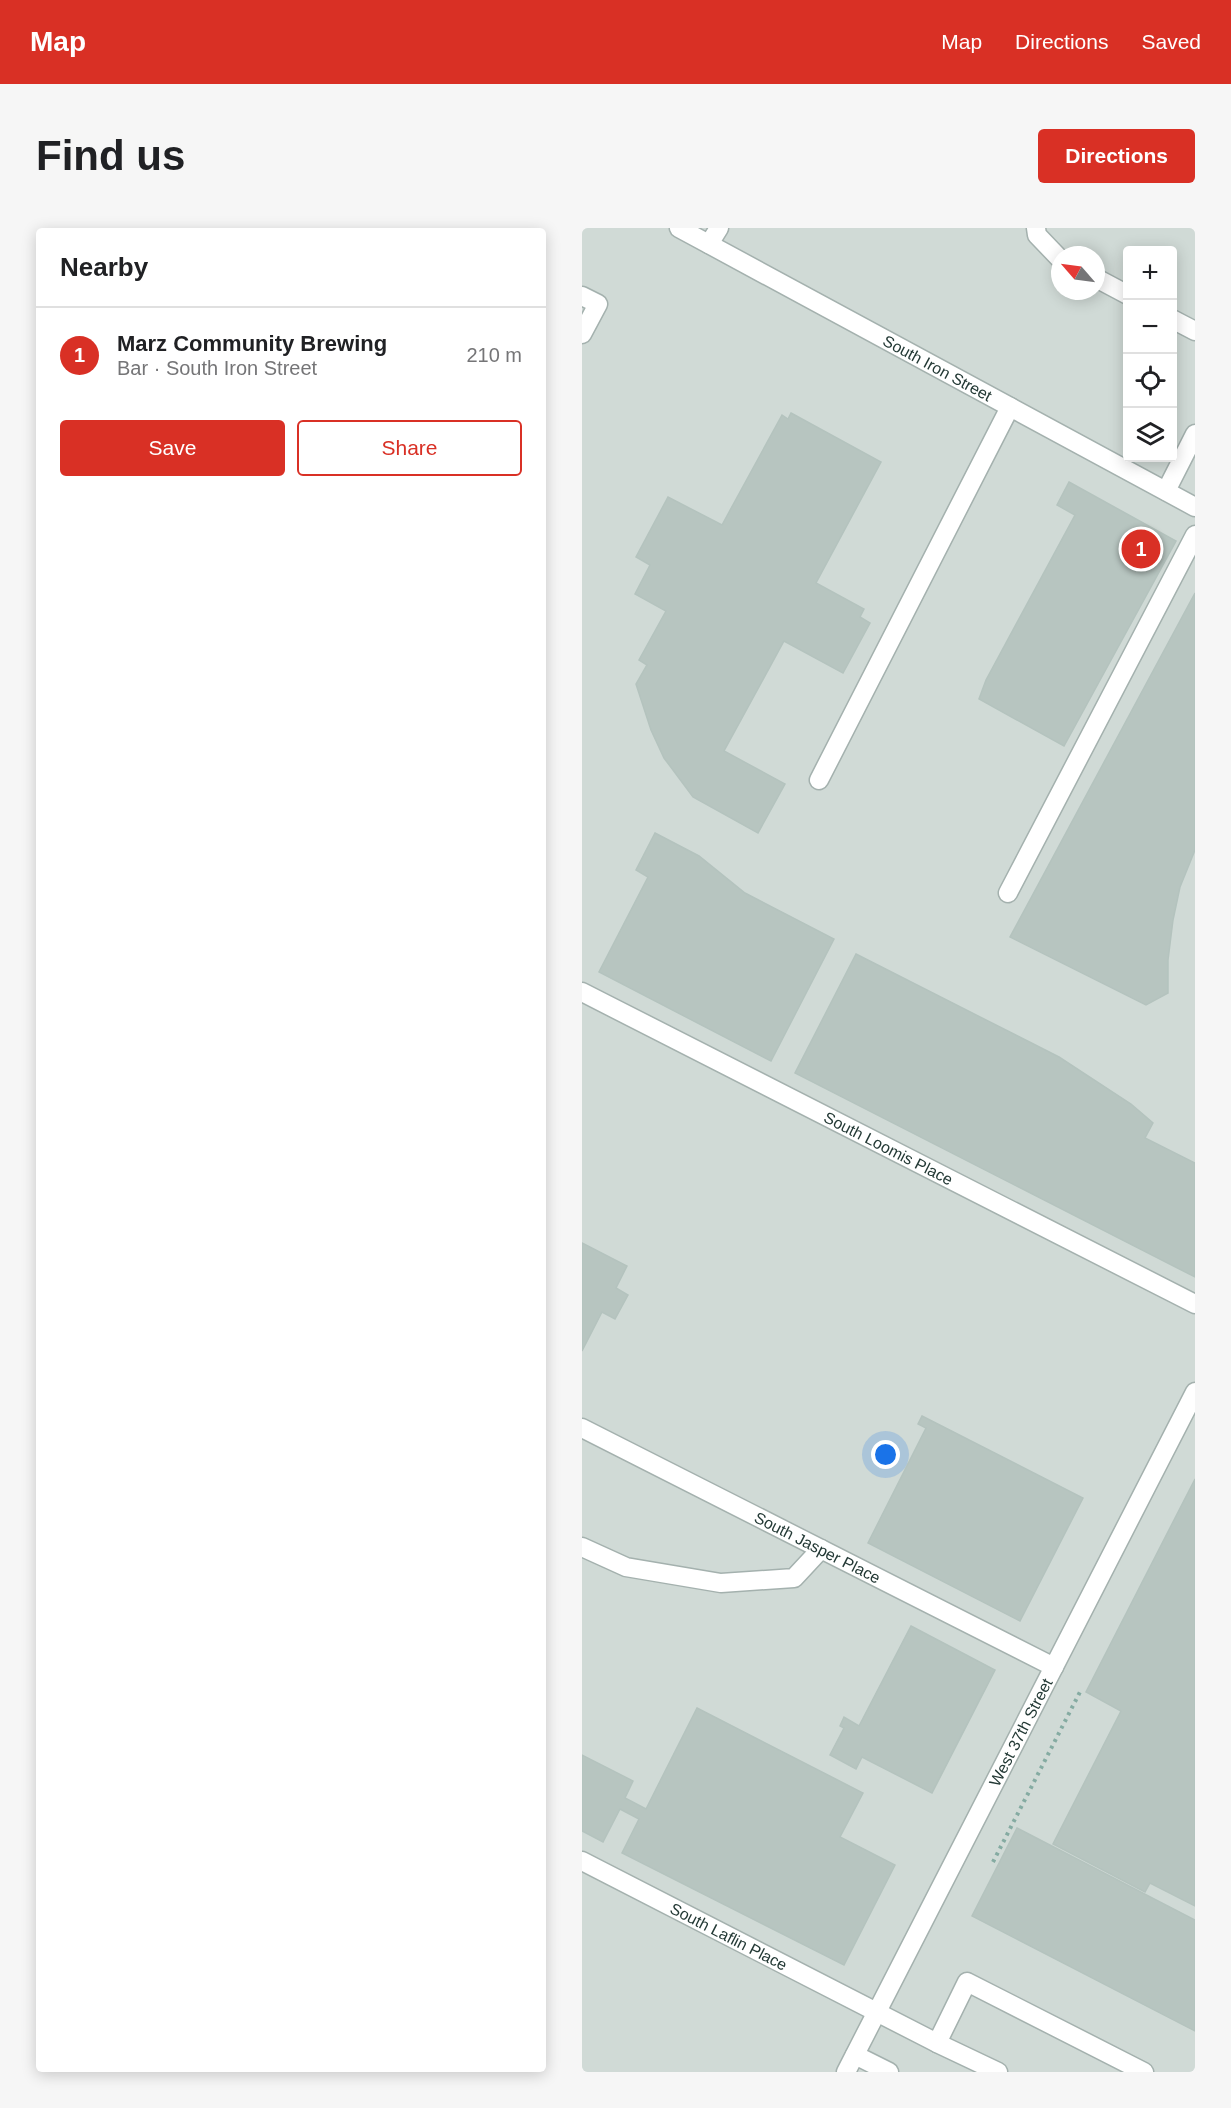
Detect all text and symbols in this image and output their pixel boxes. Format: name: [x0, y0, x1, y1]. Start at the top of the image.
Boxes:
text: Map: [30, 26, 86, 57]
text: Map: [941, 30, 982, 53]
text: Directions: [1015, 30, 1108, 53]
text: Saved: [1141, 30, 1201, 53]
button: Directions: [1038, 129, 1195, 183]
text: Find us: [36, 132, 185, 179]
north arrow: [1051, 246, 1105, 300]
map controls: [1123, 246, 1177, 462]
button: +: [1123, 246, 1177, 300]
text: Nearby: [60, 252, 148, 282]
button: −: [1123, 300, 1177, 354]
text: Marz Community Brewing: [117, 331, 387, 356]
street label: South Iron Street: [880, 332, 995, 404]
text: 1: [74, 344, 85, 366]
text: 210 m: [466, 344, 522, 366]
button: locate: [1123, 354, 1177, 408]
text: Bar · South Iron Street: [117, 357, 317, 379]
button: layers: [1123, 408, 1177, 462]
button: Save: [60, 420, 285, 476]
button: Share: [297, 420, 522, 476]
pin: 1: [1122, 526, 1160, 572]
street label: South Loomis Place: [821, 1108, 956, 1188]
your location: [871, 1440, 900, 1469]
street label: South Jasper Place: [752, 1508, 883, 1586]
street label: West 37th Street: [986, 1675, 1055, 1789]
street label: South Laflin Place: [668, 1899, 790, 1973]

